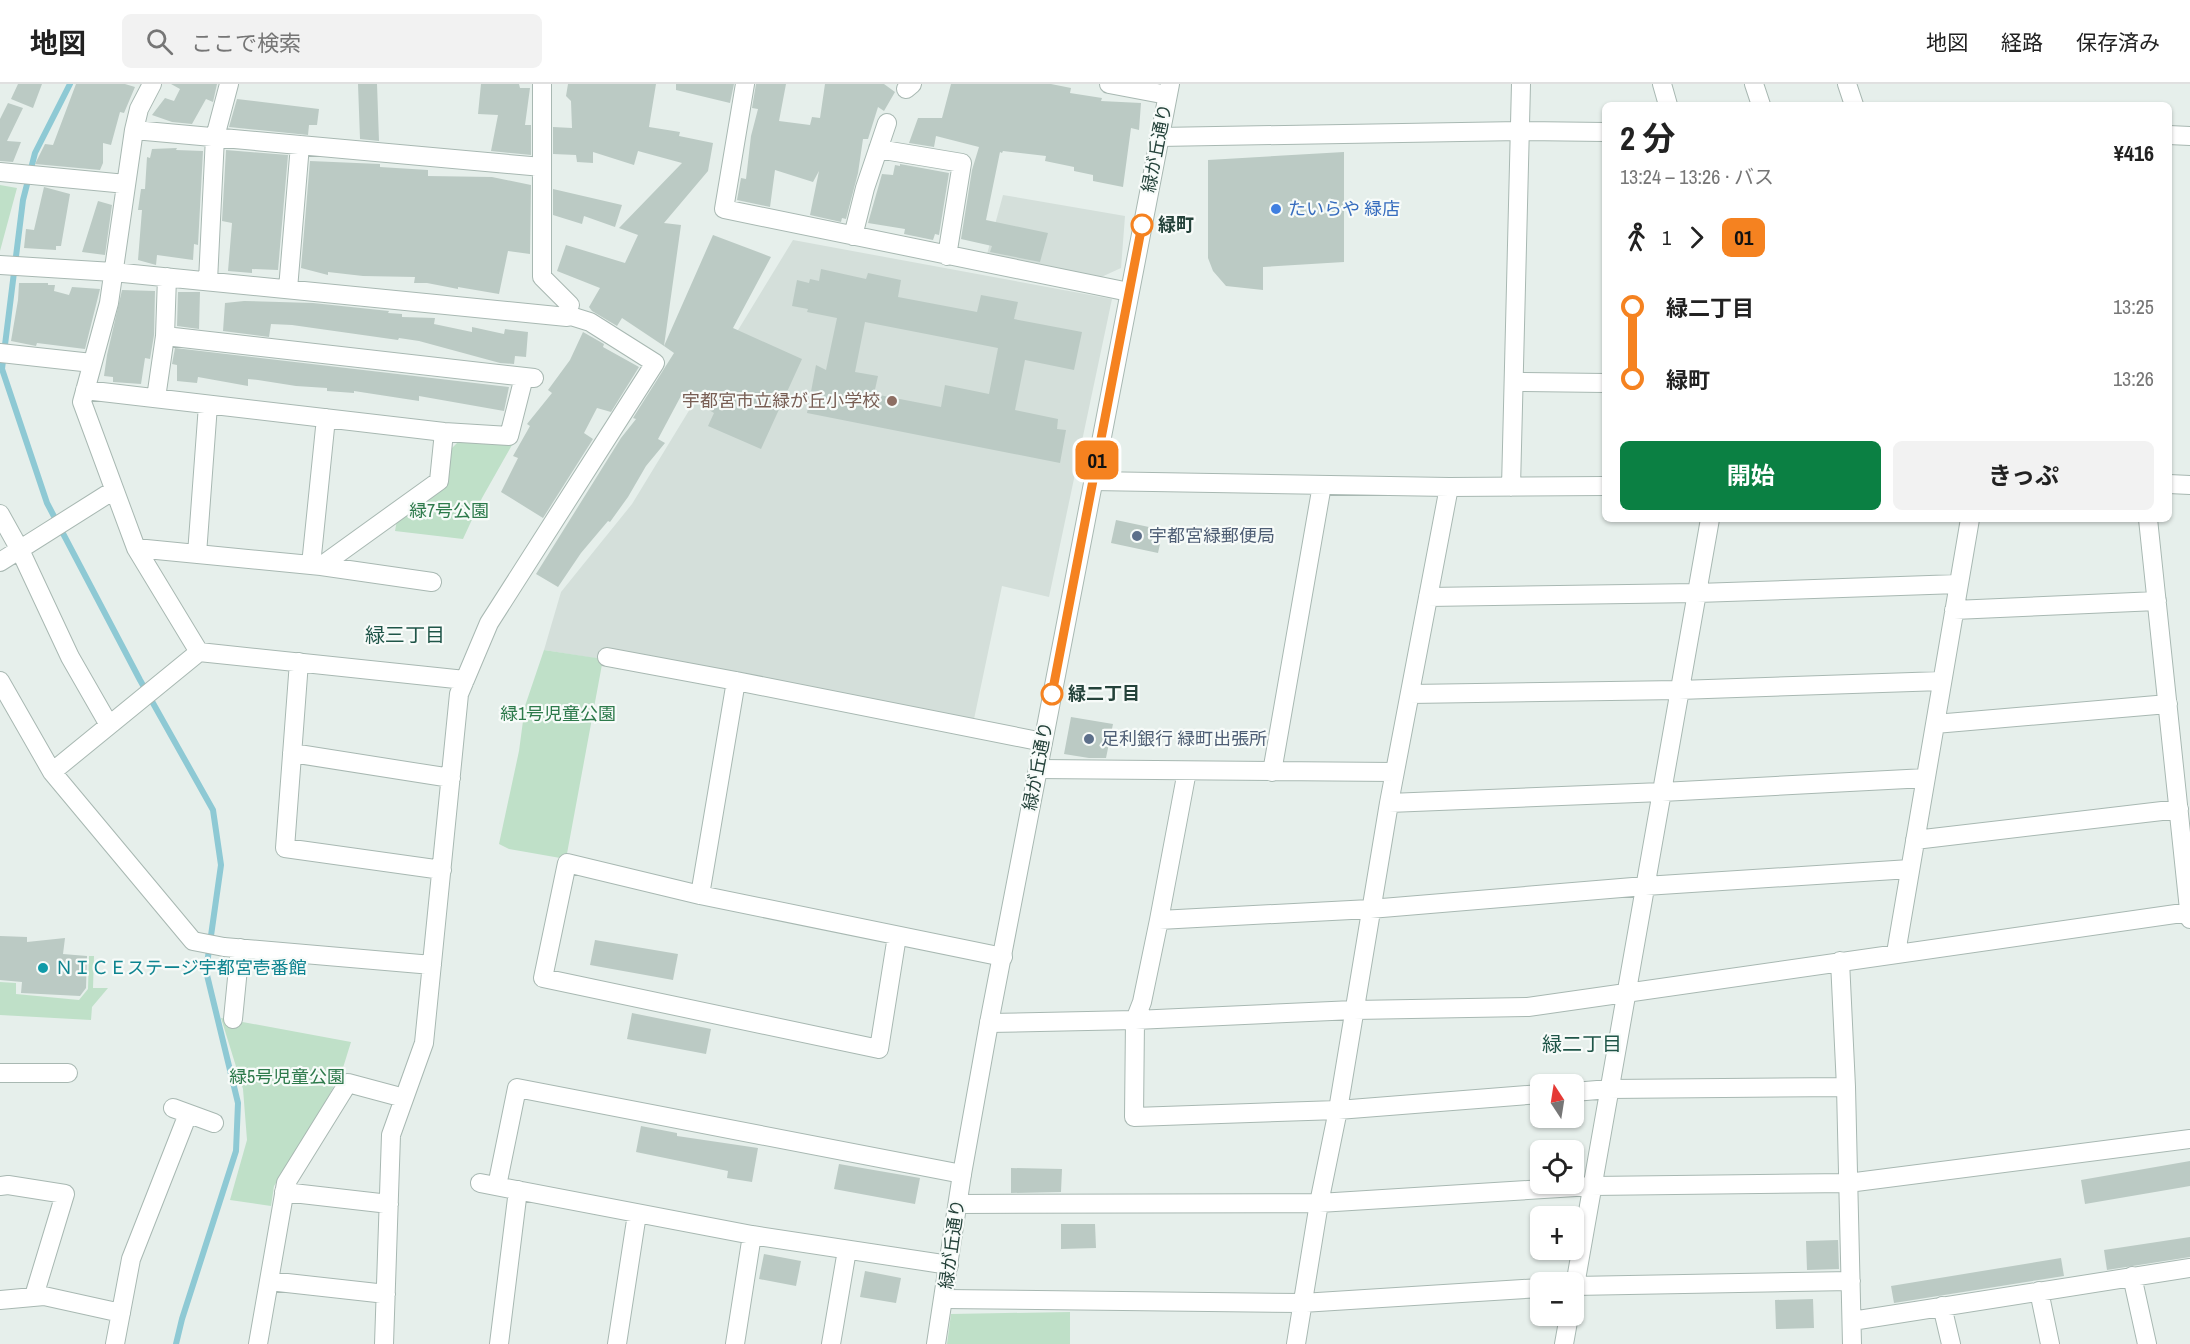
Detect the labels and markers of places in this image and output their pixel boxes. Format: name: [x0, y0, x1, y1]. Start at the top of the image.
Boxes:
place label: たいらや 緑店: [1288, 196, 1400, 221]
marker: たいらや 緑店: [1269, 202, 1283, 216]
place label: 緑町: [1158, 212, 1194, 237]
marker: 緑町: [1131, 214, 1153, 236]
place label: 宇都宮市立緑が丘小学校: [682, 388, 880, 413]
marker: 宇都宮市立緑が丘小学校: [885, 394, 899, 408]
place label: 宇都宮緑郵便局: [1149, 523, 1275, 548]
marker: 宇都宮緑郵便局: [1130, 529, 1144, 543]
place label: 緑二丁目: [1068, 681, 1140, 706]
marker: 緑二丁目: [1041, 683, 1063, 705]
place label: 足利銀行 緑町出張所: [1101, 726, 1267, 751]
marker: 足利銀行 緑町出張所: [1082, 732, 1096, 746]
place label: ＮＩＣＥステージ宇都宮壱番館: [55, 955, 307, 980]
marker: ＮＩＣＥステージ宇都宮壱番館: [36, 961, 50, 975]

